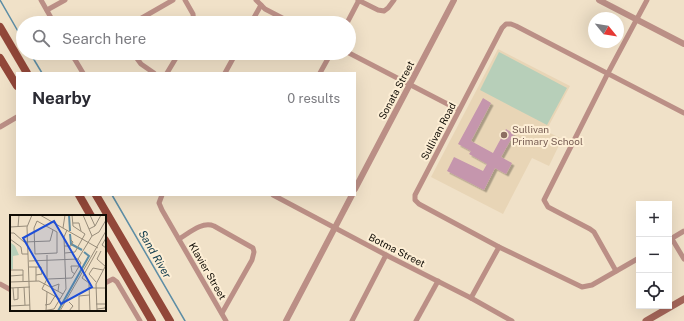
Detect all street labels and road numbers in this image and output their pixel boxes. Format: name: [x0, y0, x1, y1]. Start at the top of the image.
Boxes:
street label: Sonata Street: [376, 59, 416, 121]
street label: Sullivan Road: [418, 100, 458, 162]
street label: Botma Street: [367, 231, 427, 269]
street label: Klavier Street: [187, 240, 229, 302]

